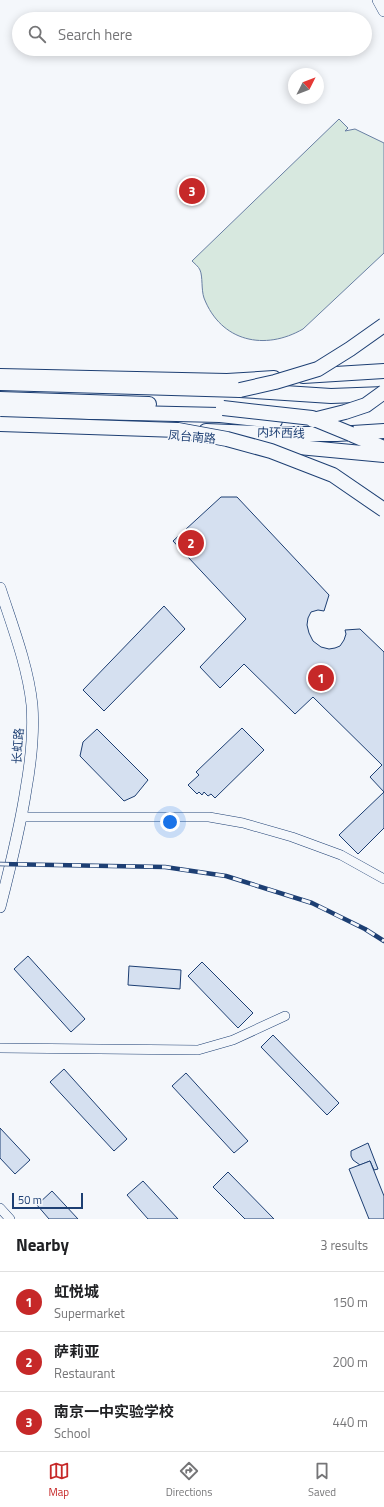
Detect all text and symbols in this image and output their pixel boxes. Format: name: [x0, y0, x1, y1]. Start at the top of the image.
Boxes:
search box: [12, 12, 372, 56]
icon: search: [26, 23, 48, 45]
text: Search here: [58, 23, 132, 46]
north arrow: [288, 68, 324, 104]
pin: 3: [179, 176, 205, 206]
street label: 内环西线: [257, 422, 305, 443]
street label: 凤台南路: [167, 425, 217, 448]
pin: 2: [178, 528, 204, 558]
pin: 1: [308, 663, 334, 693]
street label: 长虹路: [7, 727, 28, 765]
your location: [160, 812, 180, 832]
scale bar: [12, 1191, 83, 1210]
text: 50 m: [18, 1192, 42, 1208]
text: Nearby: [16, 1232, 69, 1258]
text: 3 results: [320, 1235, 368, 1255]
text: 虹悦城: [54, 1280, 99, 1303]
text: 1: [25, 1292, 33, 1312]
text: 150 m: [332, 1292, 368, 1312]
text: Supermarket: [54, 1303, 125, 1323]
text: 萨莉亚: [54, 1340, 99, 1363]
text: 2: [25, 1352, 33, 1372]
text: 200 m: [332, 1352, 368, 1372]
text: Restaurant: [54, 1363, 115, 1383]
text: 南京一中实验学校: [54, 1400, 174, 1423]
text: 3: [25, 1412, 33, 1432]
text: 440 m: [332, 1412, 368, 1432]
text: School: [54, 1423, 90, 1443]
tab: Map: [48, 1460, 70, 1500]
tab: Directions: [166, 1460, 212, 1500]
tab: Saved: [308, 1460, 336, 1500]

